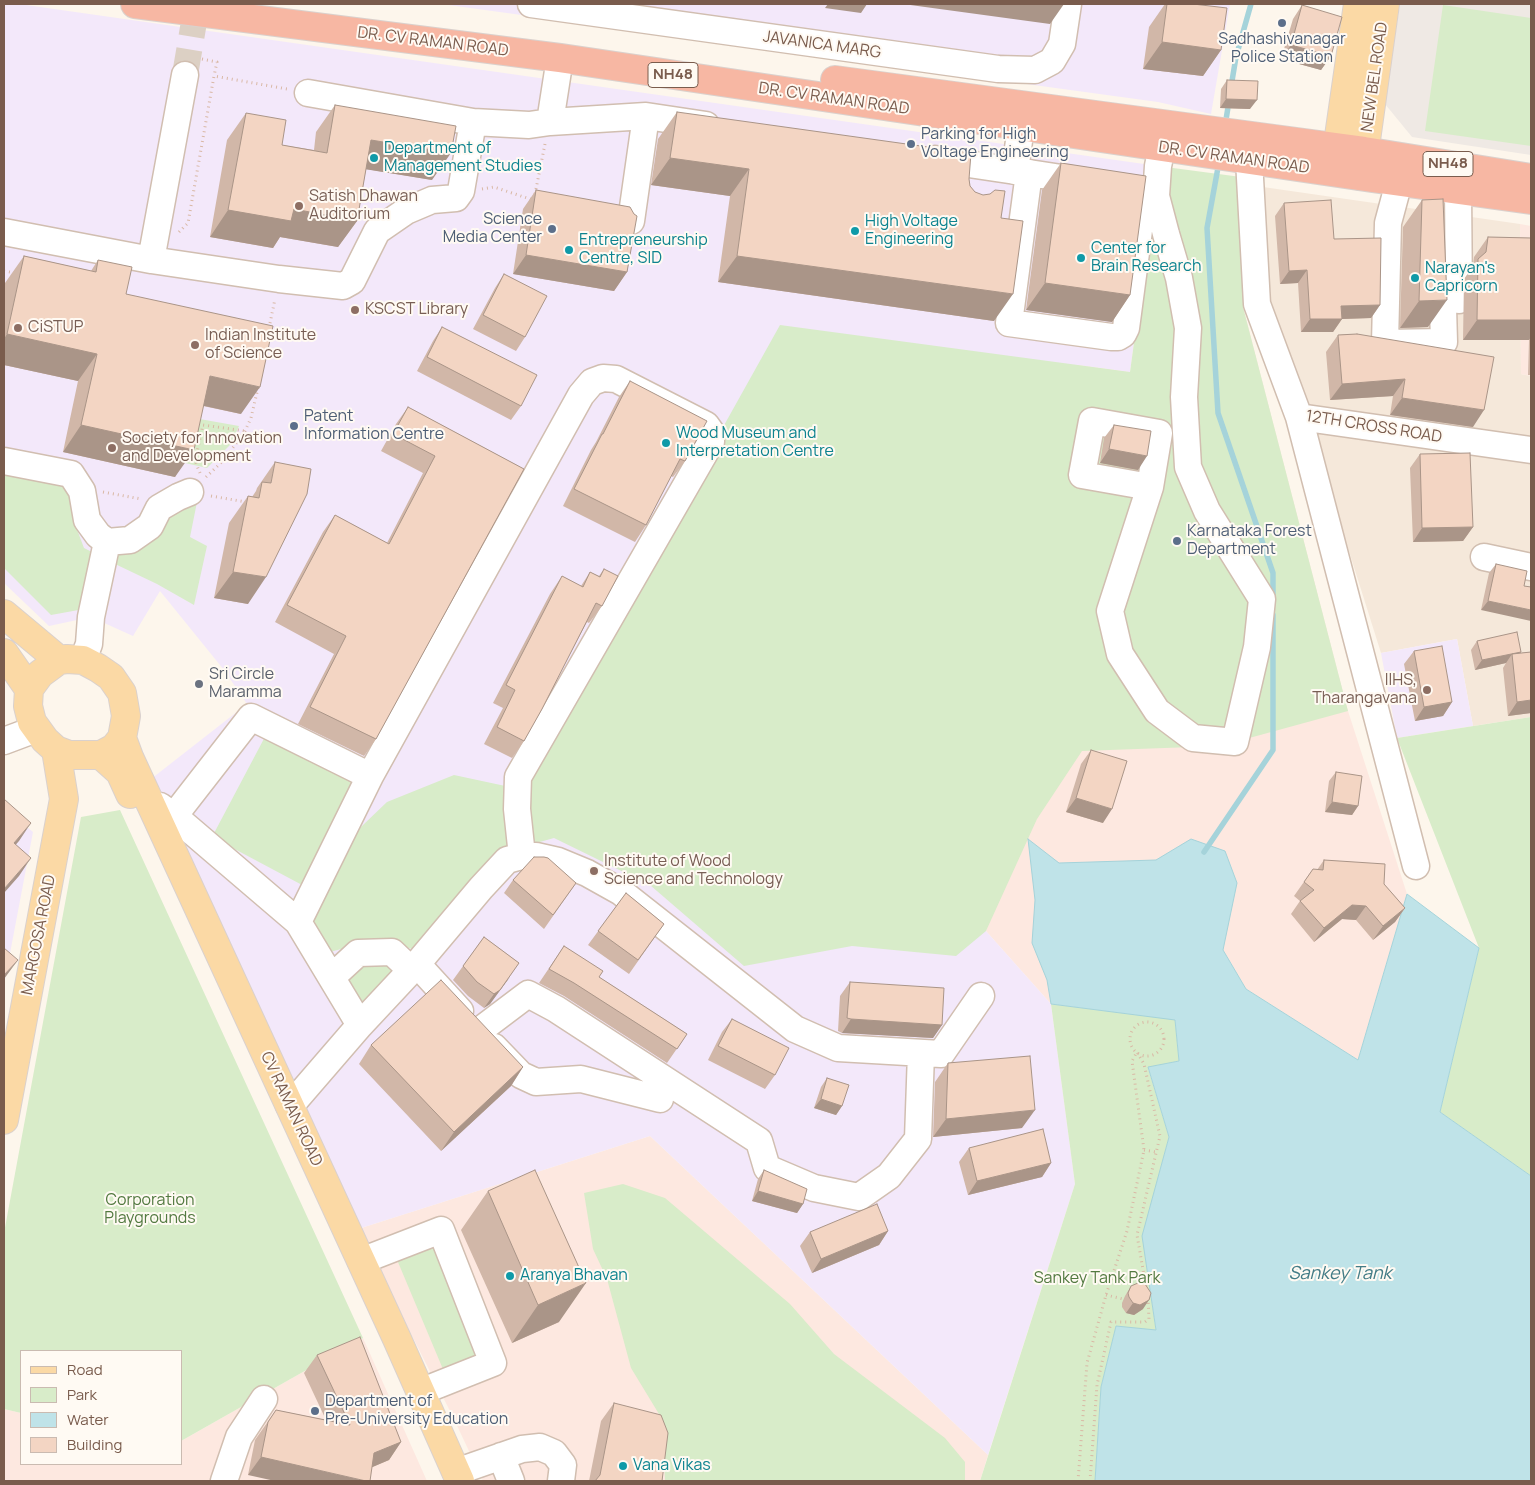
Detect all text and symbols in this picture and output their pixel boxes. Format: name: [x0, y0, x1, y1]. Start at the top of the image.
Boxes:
marker: Sadhashivanagar Police Station: [1276, 17, 1288, 29]
street label: NEW BEL ROAD: [1358, 21, 1392, 133]
street label: DR. CV RAMAN ROAD: [356, 23, 510, 61]
street label: JAVANICA MARG: [762, 27, 882, 63]
place label: Sadhashivanagar Police Station: [1218, 30, 1346, 68]
road number: NH48: [648, 62, 698, 88]
street label: DR. CV RAMAN ROAD: [757, 79, 911, 119]
place label: Parking for High Voltage Engineering: [921, 125, 1069, 163]
marker: Parking for High Voltage Engineering: [905, 138, 917, 150]
street label: DR. CV RAMAN ROAD: [1157, 138, 1311, 178]
place label: Department of Management Studies: [384, 139, 542, 177]
marker: Department of Management Studies: [368, 152, 380, 164]
road number: NH48: [1423, 152, 1473, 176]
place label: Satish Dhawan Auditorium: [309, 187, 418, 225]
marker: Satish Dhawan Auditorium: [293, 200, 305, 212]
place label: Science Media Center: [443, 210, 542, 248]
place label: High Voltage Engineering: [865, 212, 958, 250]
marker: Science Media Center: [546, 223, 558, 235]
marker: High Voltage Engineering: [849, 225, 861, 237]
place label: Entrepreneurship Centre, SID: [579, 231, 708, 269]
place label: Center for Brain Research: [1091, 239, 1201, 277]
marker: Entrepreneurship Centre, SID: [563, 244, 575, 256]
marker: Center for Brain Research: [1075, 252, 1087, 264]
place label: Narayan's Capricorn: [1425, 259, 1498, 297]
marker: Narayan's Capricorn: [1409, 272, 1421, 284]
place label: KSCST Library: [365, 300, 468, 320]
marker: KSCST Library: [349, 304, 361, 316]
place label: CiSTUP: [28, 318, 83, 338]
marker: CiSTUP: [12, 322, 24, 334]
place label: Indian Institute of Science: [205, 326, 316, 364]
marker: Indian Institute of Science: [189, 339, 201, 351]
place label: Patent Information Centre: [304, 407, 444, 445]
street label: 12TH CROSS ROAD: [1305, 407, 1443, 447]
marker: Patent Information Centre: [288, 420, 300, 432]
place label: Wood Museum and Interpretation Centre: [676, 424, 834, 462]
place label: Society for Innovation and Development: [122, 429, 282, 467]
marker: Wood Museum and Interpretation Centre: [660, 437, 672, 449]
marker: Society for Innovation and Development: [106, 442, 118, 454]
place label: Karnataka Forest Department: [1187, 522, 1312, 560]
marker: Karnataka Forest Department: [1171, 535, 1183, 547]
place label: Sri Circle Maramma: [209, 665, 282, 703]
place label: IIHS, Tharangavana: [1312, 671, 1417, 709]
marker: Sri Circle Maramma: [193, 678, 205, 690]
marker: IIHS, Tharangavana: [1421, 684, 1433, 696]
place label: Institute of Wood Science and Technology: [604, 852, 783, 890]
marker: Institute of Wood Science and Technology: [588, 865, 600, 877]
street label: MARGOSA ROAD: [18, 873, 60, 997]
street label: CV RAMAN ROAD: [256, 1049, 326, 1169]
park label: Corporation Playgrounds: [104, 1191, 196, 1229]
water label: Sankey Tank: [1288, 1263, 1392, 1285]
place label: Aranya Bhavan: [520, 1266, 628, 1286]
park label: Sankey Tank Park: [1034, 1269, 1160, 1289]
marker: Aranya Bhavan: [504, 1270, 516, 1282]
legend: [20, 1350, 182, 1465]
text: Road: [67, 1359, 103, 1380]
text: Park: [67, 1384, 97, 1405]
place label: Department of Pre-University Education: [325, 1392, 508, 1430]
marker: Department of Pre-University Education: [309, 1405, 321, 1417]
text: Water: [67, 1409, 109, 1430]
text: Building: [67, 1434, 122, 1455]
place label: Vana Vikas: [633, 1456, 711, 1476]
marker: Vana Vikas: [617, 1460, 629, 1472]

